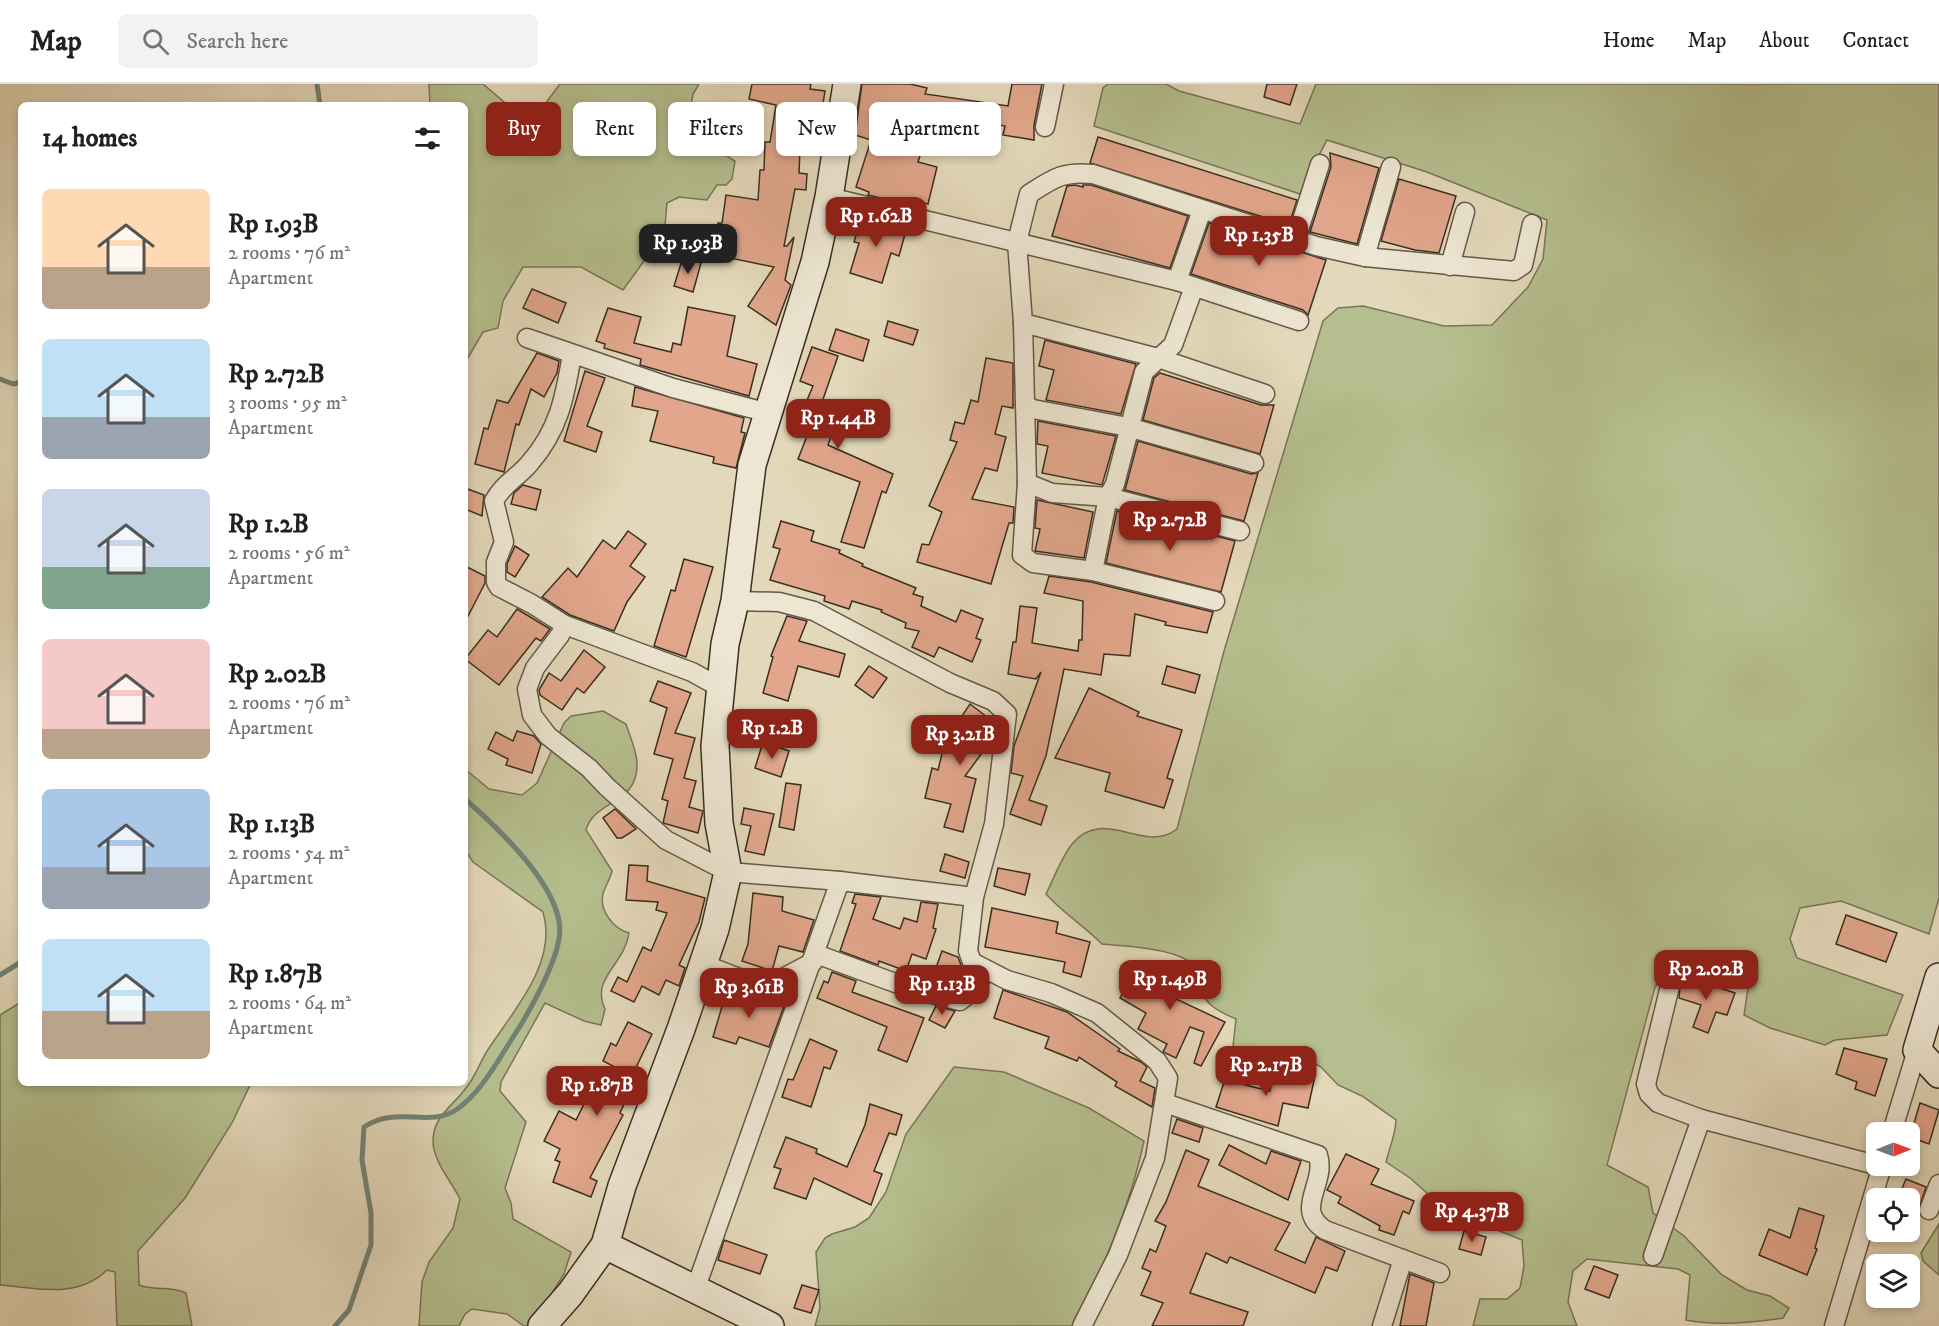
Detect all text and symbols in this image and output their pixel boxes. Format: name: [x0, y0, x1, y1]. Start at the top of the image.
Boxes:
search box: [118, 14, 538, 68]
text: Map: [30, 24, 82, 59]
icon: search: [139, 25, 172, 58]
text: Search here: [187, 28, 288, 55]
text: Home: [1603, 28, 1655, 54]
text: Map: [1688, 28, 1726, 54]
text: About: [1759, 28, 1810, 54]
text: Contact: [1843, 28, 1909, 54]
chip: Buy: [486, 102, 561, 156]
chip: Rent: [573, 102, 656, 156]
chip: Filters: [668, 102, 764, 156]
chip: New: [776, 102, 857, 156]
chip: Apartment: [869, 102, 1001, 156]
text: 14 homes: [42, 122, 137, 155]
icon: filters: [411, 122, 444, 155]
pin: Rp 1.62B: [814, 197, 938, 248]
text: Rp 1.62B: [840, 204, 912, 229]
text: Rp 1.93B: [228, 208, 319, 241]
icon: home: [90, 213, 162, 285]
pin: Rp 1.35B: [1197, 216, 1321, 267]
text: Rp 1.35B: [1224, 223, 1294, 248]
pin: Rp 1.93B: [626, 224, 750, 275]
text: Rp 1.93B: [653, 231, 723, 256]
text: 2 rooms · 76 m²: [228, 241, 350, 266]
text: Apartment: [228, 266, 313, 291]
text: Rp 2.72B: [228, 358, 325, 391]
icon: home: [90, 363, 162, 435]
text: 3 rooms · 95 m²: [228, 391, 347, 416]
pin: Rp 1.44B: [776, 399, 900, 450]
text: Rp 1.44B: [800, 406, 876, 431]
text: Apartment: [228, 416, 313, 441]
pin: Rp 2.72B: [1108, 501, 1232, 552]
text: Rp 1.2B: [228, 508, 309, 541]
text: Rp 2.72B: [1133, 508, 1207, 533]
icon: home: [90, 513, 162, 585]
text: 2 rooms · 56 m²: [228, 541, 350, 566]
text: Apartment: [228, 566, 313, 591]
text: Rp 2.02B: [228, 658, 326, 691]
icon: home: [90, 663, 162, 735]
text: 2 rooms · 76 m²: [228, 691, 350, 716]
pin: Rp 1.2B: [717, 709, 827, 760]
pin: Rp 3.21B: [898, 715, 1022, 766]
text: Apartment: [228, 716, 313, 741]
text: Rp 1.2B: [741, 716, 803, 741]
text: Rp 3.21B: [925, 722, 995, 747]
text: Rp 1.13B: [228, 808, 315, 841]
icon: home: [90, 813, 162, 885]
text: 2 rooms · 54 m²: [228, 841, 350, 866]
text: Apartment: [228, 866, 313, 891]
pin: Rp 2.02B: [1644, 950, 1768, 1001]
text: Rp 2.02B: [1668, 957, 1744, 982]
text: Rp 1.87B: [228, 958, 323, 991]
pin: Rp 1.49B: [1108, 960, 1232, 1011]
icon: home: [90, 963, 162, 1035]
pin: Rp 1.13B: [880, 965, 1004, 1016]
text: Rp 1.49B: [1133, 967, 1207, 992]
pin: Rp 3.61B: [687, 968, 811, 1019]
text: Rp 1.13B: [908, 972, 976, 997]
text: Rp 3.61B: [714, 975, 784, 1000]
text: 2 rooms · 64 m²: [228, 991, 351, 1016]
text: Apartment: [228, 1016, 313, 1041]
pin: Rp 2.17B: [1204, 1046, 1328, 1097]
text: Rp 2.17B: [1229, 1053, 1303, 1078]
pin: Rp 1.87B: [535, 1066, 659, 1117]
text: Rp 1.87B: [561, 1073, 633, 1098]
north arrow: [1866, 1122, 1920, 1176]
map controls: [1866, 1122, 1920, 1308]
button: locate: [1866, 1188, 1920, 1242]
pin: Rp 4.37B: [1410, 1192, 1534, 1243]
text: Rp 4.37B: [1434, 1199, 1510, 1224]
button: layers: [1866, 1254, 1920, 1308]

